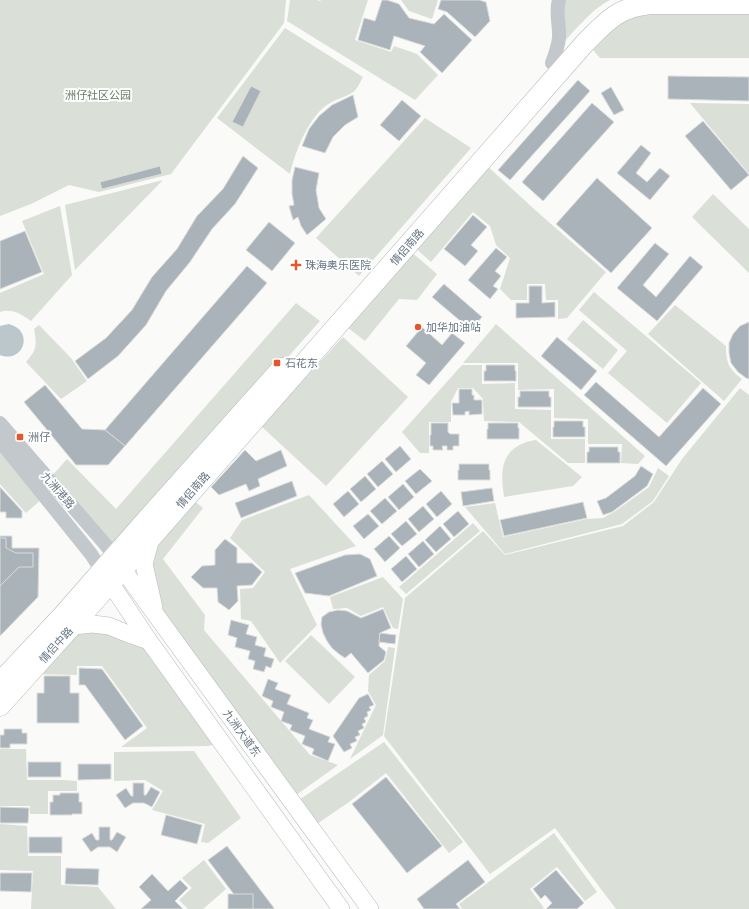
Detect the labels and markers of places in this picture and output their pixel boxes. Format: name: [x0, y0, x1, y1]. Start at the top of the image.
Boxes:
marker: 珠海奥乐医院: [290, 259, 302, 271]
place label: 珠海奥乐医院: [305, 259, 371, 272]
place label: 加华加油站: [426, 321, 481, 334]
marker: 加华加油站: [413, 322, 423, 332]
place label: 石花东: [285, 357, 318, 370]
marker: 石花东: [272, 358, 282, 368]
place label: 洲仔: [28, 431, 50, 444]
marker: 洲仔: [15, 432, 25, 442]

